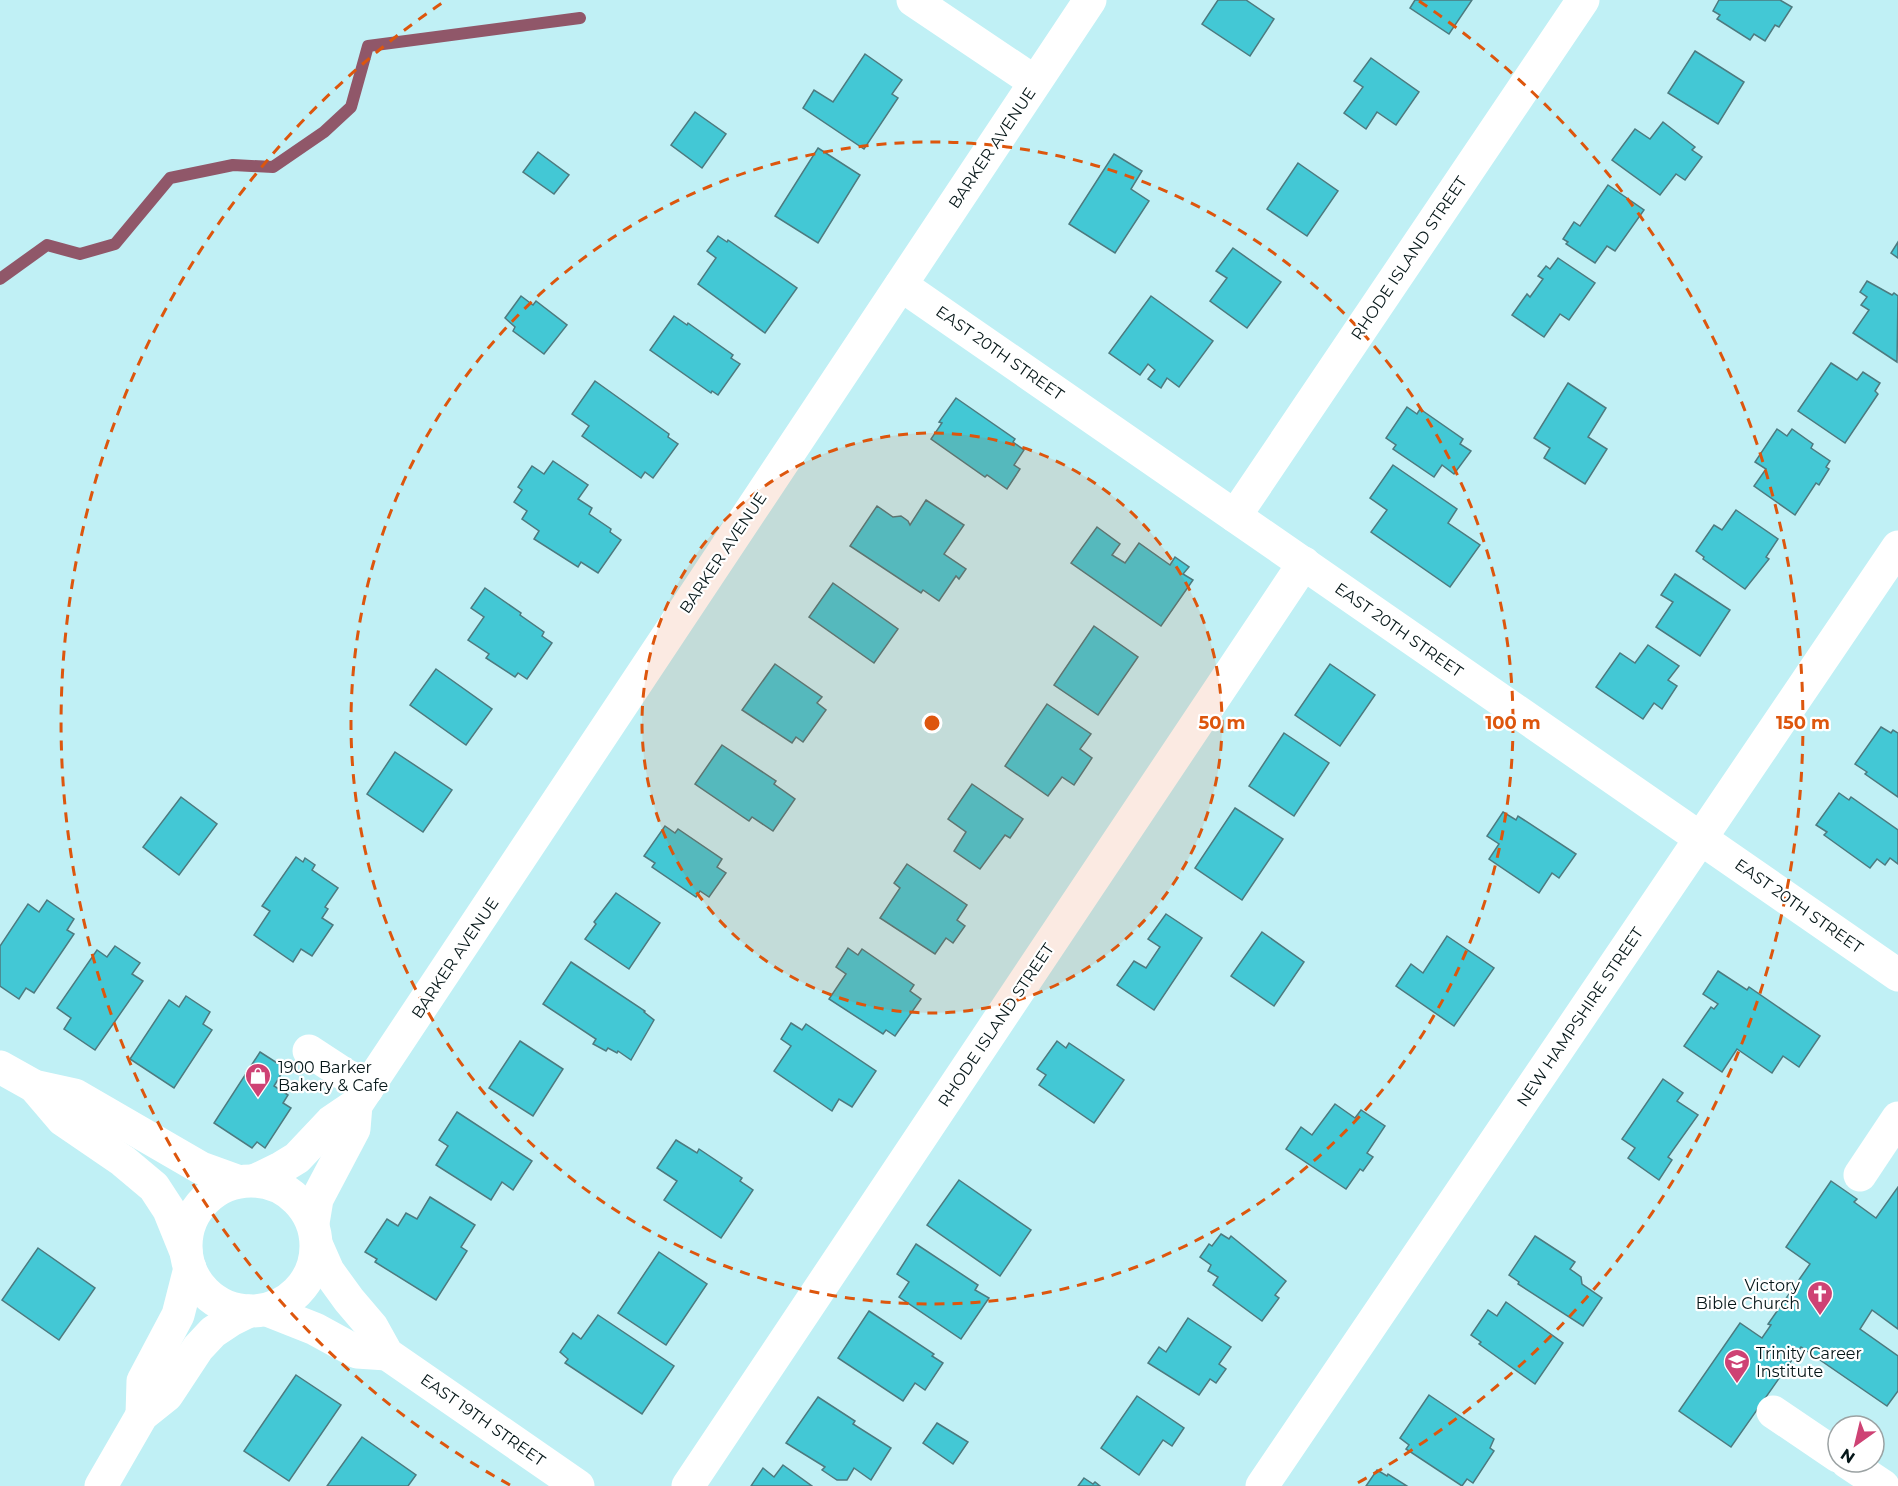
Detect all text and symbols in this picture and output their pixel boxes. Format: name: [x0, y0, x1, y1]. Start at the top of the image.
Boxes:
street label: BARKER AVENUE: [944, 84, 1040, 212]
street label: RHODE ISLAND STREET: [1347, 172, 1471, 343]
street label: EAST 20TH STREET: [932, 302, 1068, 405]
street label: BARKER AVENUE: [675, 489, 771, 617]
street label: EAST 20TH STREET: [1331, 579, 1467, 682]
text: 50 m: [1199, 712, 1245, 734]
text: 100 m: [1485, 712, 1541, 734]
text: 150 m: [1776, 712, 1830, 734]
centre of rings: [922, 713, 942, 733]
street label: EAST 20TH STREET: [1731, 855, 1867, 958]
street label: BARKER AVENUE: [407, 894, 503, 1022]
street label: NEW HAMPSHIRE STREET: [1513, 923, 1648, 1110]
street label: RHODE ISLAND STREET: [934, 939, 1058, 1110]
place label: 1900 Barker Bakery & Cafe: [278, 1058, 388, 1095]
shop icon: 1900 Barker Bakery & Cafe: [243, 1061, 273, 1099]
place label: Victory Bible Church: [1696, 1276, 1800, 1313]
church icon: Victory Bible Church: [1805, 1279, 1835, 1317]
place label: Trinity Career Institute: [1756, 1344, 1862, 1381]
school or university icon: Trinity Career Institute: [1722, 1347, 1752, 1385]
street label: EAST 19TH STREET: [417, 1370, 550, 1471]
north arrow: [1826, 1414, 1886, 1474]
text: N: [1837, 1445, 1859, 1468]

